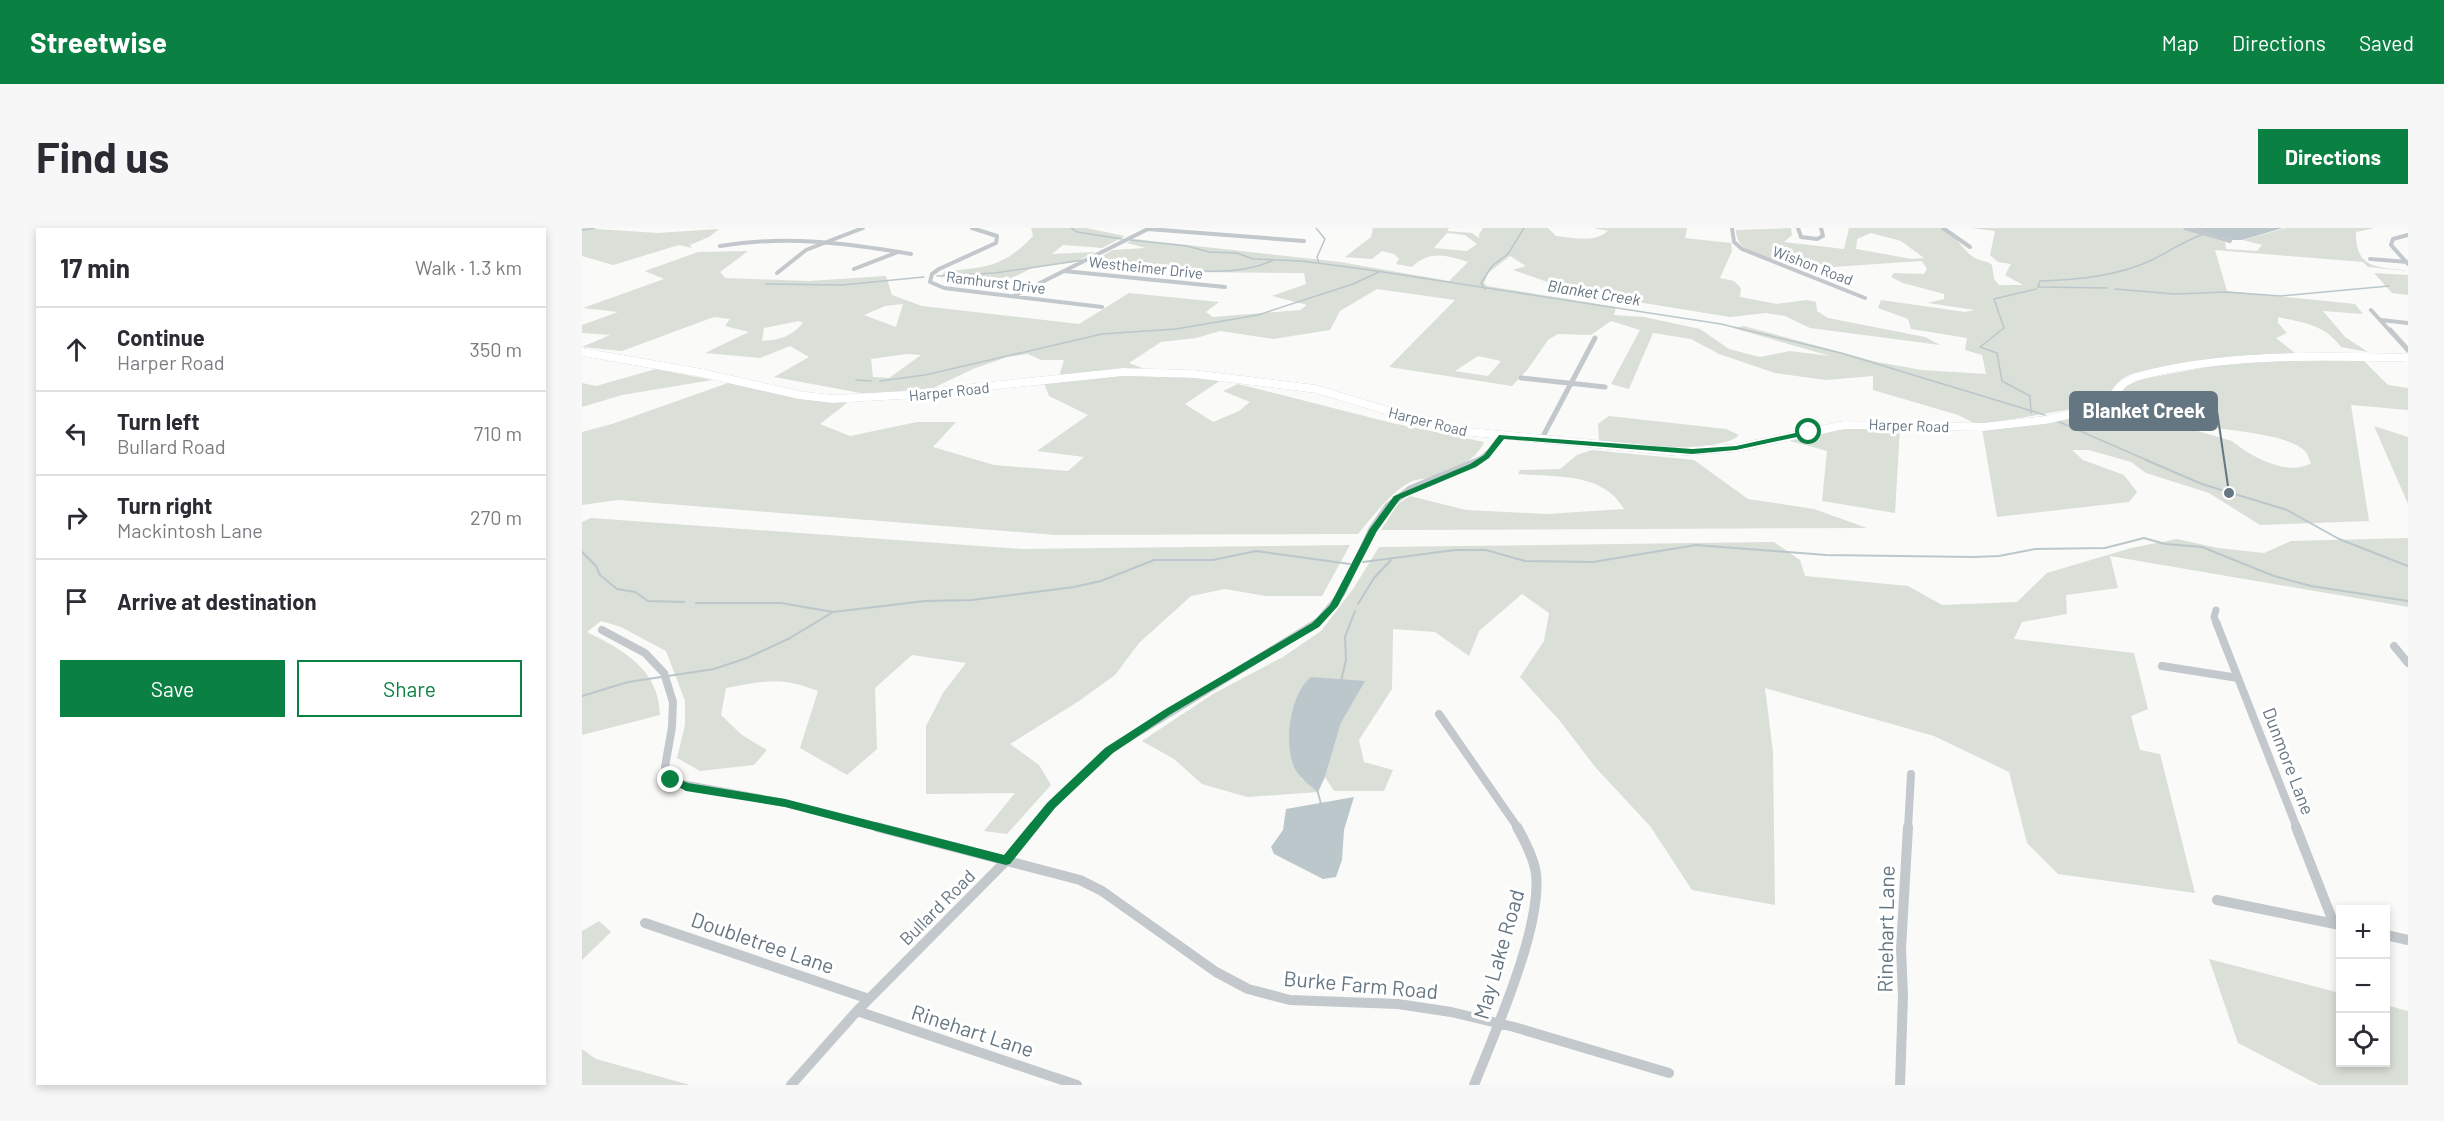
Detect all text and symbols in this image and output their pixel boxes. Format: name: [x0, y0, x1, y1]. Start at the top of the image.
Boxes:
text: Streetwise: [30, 25, 167, 59]
text: Map: [2162, 30, 2199, 55]
text: Directions: [2232, 30, 2326, 55]
text: Saved: [2359, 30, 2414, 55]
button: Directions: [2258, 129, 2408, 184]
text: Find us: [36, 131, 169, 181]
street label: Wishon Road: [1770, 241, 1856, 289]
text: 17 min: [60, 252, 130, 283]
street label: Westheimer Drive: [1088, 252, 1204, 282]
text: Walk · 1.3 km: [415, 255, 522, 279]
street label: Ramhurst Drive: [945, 267, 1047, 297]
water label: Blanket Creek: [1546, 275, 1642, 309]
text: Continue: [117, 324, 205, 350]
icon: ahead: [60, 333, 93, 366]
text: 350 m: [470, 337, 522, 361]
text: Harper Road: [117, 350, 225, 374]
street label: Harper Road: [908, 378, 990, 404]
callout: Blanket Creek: [2070, 392, 2217, 430]
text: Blanket Creek: [2083, 398, 2206, 422]
street label: Harper Road: [1387, 403, 1469, 439]
text: Turn left: [117, 408, 200, 434]
street label: Harper Road: [1868, 415, 1950, 435]
icon: left: [60, 417, 93, 450]
route start: [1795, 418, 1821, 444]
text: 710 m: [474, 421, 522, 445]
text: Bullard Road: [117, 434, 226, 458]
text: Turn right: [117, 492, 212, 518]
icon: right: [60, 501, 93, 534]
text: 270 m: [470, 505, 522, 529]
text: Mackintosh Lane: [117, 518, 263, 542]
icon: arrive: [60, 585, 93, 618]
text: Arrive at destination: [117, 588, 316, 614]
button: Save: [60, 660, 285, 717]
button: Share: [297, 660, 522, 717]
street label: Dunmore Lane: [2258, 704, 2320, 818]
route end: [657, 766, 683, 792]
street label: Bullard Road: [895, 865, 979, 949]
street label: Rinehart Lane: [1871, 865, 1899, 993]
street label: May Lake Road: [1468, 886, 1528, 1022]
map controls: [2336, 905, 2390, 1067]
button: +: [2336, 905, 2390, 959]
street label: Doubletree Lane: [688, 906, 838, 978]
button: −: [2336, 959, 2390, 1013]
street label: Burke Farm Road: [1283, 965, 1439, 1003]
street label: Rinehart Lane: [909, 998, 1037, 1062]
button: locate: [2336, 1013, 2390, 1067]

